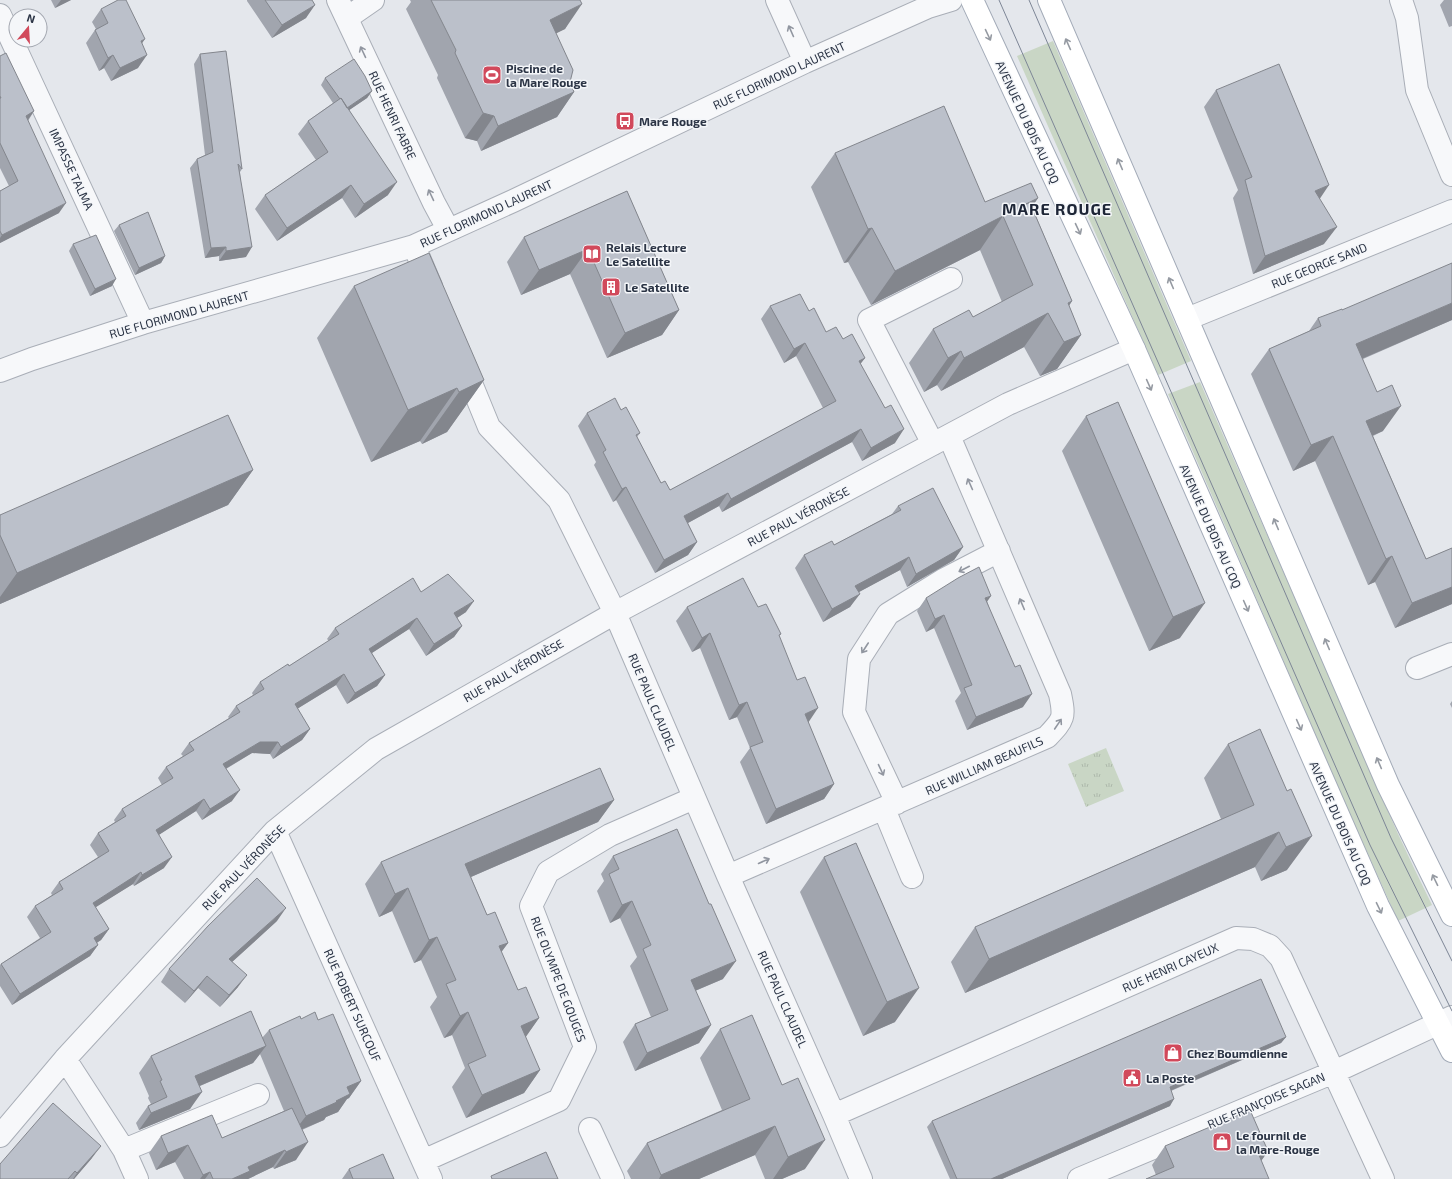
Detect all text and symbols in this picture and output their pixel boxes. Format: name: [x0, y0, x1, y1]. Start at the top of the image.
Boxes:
north arrow: [8, 8, 48, 48]
text: N: [25, 11, 37, 25]
one-way arrow: [787, 25, 794, 37]
one-way arrow: [985, 29, 992, 41]
street label: RUE FLORIMOND LAURENT: [711, 38, 848, 112]
one-way arrow: [1064, 39, 1071, 51]
one-way arrow: [359, 46, 366, 58]
street label: AVENUE DU BOIS AU COQ: [992, 58, 1063, 186]
place label: Piscine de la Mare Rouge: [506, 61, 587, 89]
sports icon: Piscine de la Mare Rouge: [481, 64, 503, 86]
street label: RUE HENRI FABRE: [366, 68, 420, 162]
bus stop icon: Mare Rouge: [614, 110, 636, 132]
place label: Mare Rouge: [639, 114, 707, 128]
street label: IMPASSE TALMA: [47, 126, 97, 212]
one-way arrow: [1116, 158, 1123, 170]
street label: RUE FLORIMOND LAURENT: [418, 176, 555, 250]
one-way arrow: [427, 189, 434, 201]
district label: MARE ROUGE: [1002, 199, 1112, 218]
one-way arrow: [1075, 223, 1082, 235]
street label: RUE GEORGE SAND: [1269, 239, 1369, 291]
place label: Relais Lecture Le Satellite: [606, 240, 687, 268]
library icon: Relais Lecture Le Satellite: [581, 243, 603, 265]
building icon: Le Satellite: [600, 276, 622, 298]
one-way arrow: [1167, 277, 1175, 289]
place label: Le Satellite: [625, 280, 689, 294]
street label: RUE FLORIMOND LAURENT: [108, 287, 250, 341]
one-way arrow: [1146, 378, 1154, 390]
street label: AVENUE DU BOIS AU COQ: [1176, 462, 1245, 591]
one-way arrow: [966, 479, 974, 491]
street label: RUE PAUL VÉRONÈSE: [745, 483, 852, 549]
one-way arrow: [1272, 519, 1279, 531]
one-way arrow: [959, 566, 971, 573]
one-way arrow: [1017, 598, 1025, 610]
one-way arrow: [1243, 600, 1251, 612]
street label: RUE PAUL VÉRONÈSE: [460, 635, 566, 704]
one-way arrow: [1323, 638, 1331, 650]
one-way arrow: [861, 643, 870, 654]
street label: RUE PAUL CLAUDEL: [626, 651, 680, 753]
one-way arrow: [1054, 719, 1062, 730]
one-way arrow: [1295, 719, 1303, 731]
street label: RUE WILLIAM BEAUFILS: [923, 733, 1045, 797]
one-way arrow: [1375, 757, 1382, 769]
street label: AVENUE DU BOIS AU COQ: [1306, 759, 1375, 888]
one-way arrow: [878, 764, 885, 776]
street label: RUE PAUL VÉRONÈSE: [199, 821, 288, 913]
one-way arrow: [758, 857, 770, 864]
one-way arrow: [1431, 875, 1438, 887]
one-way arrow: [1376, 902, 1383, 914]
street label: RUE OLYMPE DE GOUGES: [529, 914, 590, 1044]
street label: RUE HENRI CAYEUX: [1120, 939, 1221, 994]
street label: RUE ROBERT SURCOUF: [322, 946, 384, 1064]
street label: RUE PAUL CLAUDEL: [755, 948, 811, 1050]
shop icon: Chez Boumdienne: [1162, 1042, 1184, 1064]
place label: Chez Boumdienne: [1187, 1046, 1288, 1060]
public building icon: La Poste: [1121, 1067, 1143, 1089]
street label: RUE FRANÇOISE SAGAN: [1205, 1069, 1327, 1132]
place label: La Poste: [1146, 1071, 1195, 1085]
place label: Le fournil de la Mare-Rouge: [1236, 1128, 1320, 1156]
shop icon: Le fournil de la Mare-Rouge: [1211, 1131, 1233, 1153]

